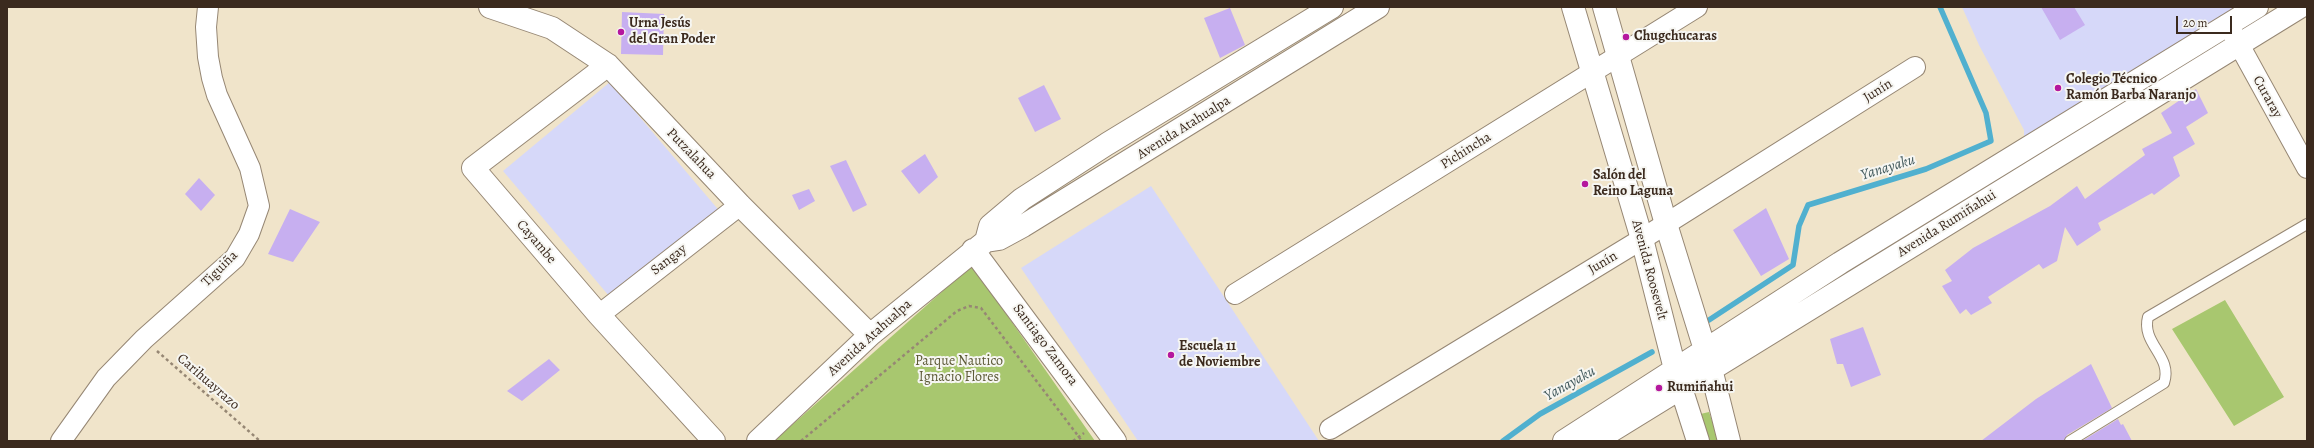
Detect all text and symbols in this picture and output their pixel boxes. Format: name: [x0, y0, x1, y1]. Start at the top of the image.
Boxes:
scale bar: [2178, 8, 2234, 34]
text: 20 m: [2183, 15, 2207, 31]
place label: Urna Jesús del Gran Poder: [629, 16, 715, 48]
marker: Urna Jesús del Gran Poder: [616, 27, 626, 37]
place label: Chugchucaras: [1634, 29, 1717, 45]
marker: Chugchucaras: [1621, 32, 1631, 42]
place label: Colegio Técnico Ramón Barba Naranjo: [2066, 72, 2196, 104]
street label: Curaray: [2249, 73, 2285, 121]
street label: Junín: [1860, 76, 1896, 106]
marker: Colegio Técnico Ramón Barba Naranjo: [2053, 83, 2063, 93]
street label: Avenida Atahualpa: [1134, 93, 1234, 163]
street label: Putzalahua: [663, 125, 719, 183]
street label: Pichincha: [1438, 129, 1494, 173]
water label: Yanayaku: [1859, 151, 1917, 185]
place label: Salón del Reino Laguna: [1593, 168, 1673, 200]
marker: Salón del Reino Laguna: [1580, 179, 1590, 189]
street label: Avenida Rumiñahui: [1895, 187, 1999, 261]
street label: Cayambe: [512, 217, 560, 267]
street label: Avenida Roosevelt: [1628, 218, 1670, 322]
street label: Sangay: [648, 241, 690, 279]
street label: Tiguiña: [198, 247, 242, 291]
street label: Junín: [1585, 248, 1621, 278]
street label: Avenida Atahualpa: [825, 296, 915, 380]
street label: Santiago Zamora: [1009, 301, 1081, 389]
place label: Escuela 11 de Noviembre: [1179, 339, 1260, 372]
street label: Carihuayrazo: [173, 350, 243, 414]
marker: Escuela 11 de Noviembre: [1166, 350, 1176, 360]
park label: Parque Nautico Ignacio Flores: [915, 354, 1003, 386]
water label: Yanayaku: [1541, 363, 1599, 405]
place label: Rumiñahui: [1667, 380, 1733, 396]
marker: Rumiñahui: [1654, 383, 1664, 393]

